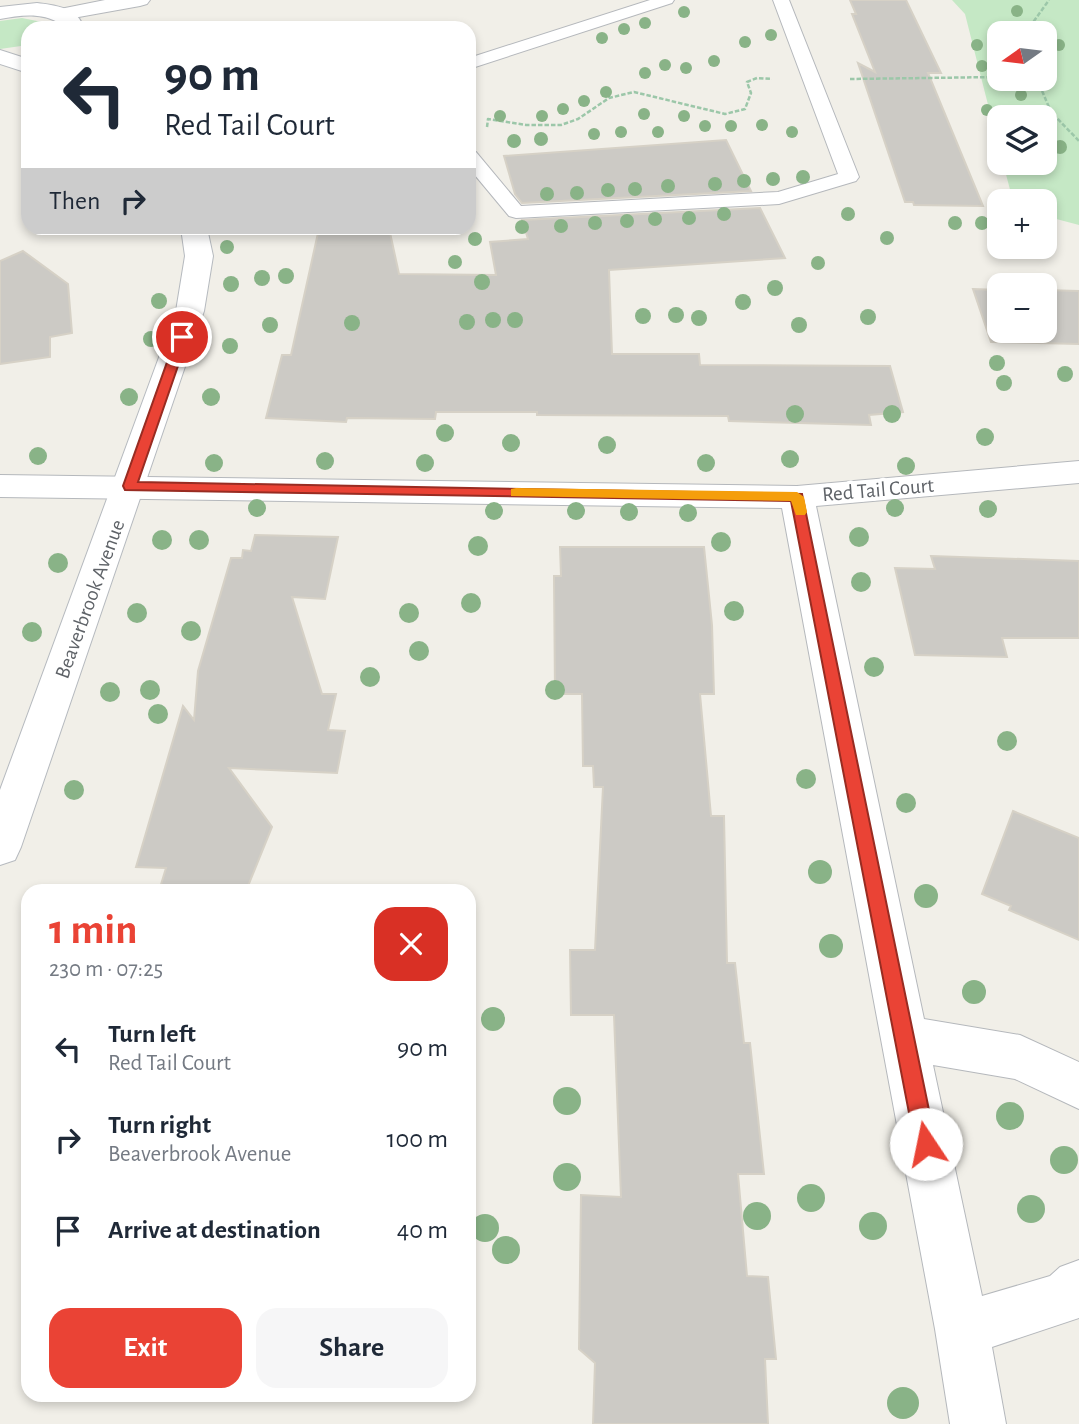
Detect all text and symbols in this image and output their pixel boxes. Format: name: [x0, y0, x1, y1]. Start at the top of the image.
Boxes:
north arrow: [987, 21, 1057, 91]
map controls: [987, 21, 1057, 343]
icon: left: [49, 49, 140, 140]
text: 90 m: [164, 51, 260, 100]
button: layers: [987, 105, 1057, 175]
text: Red Tail Court: [164, 109, 335, 141]
icon: right: [114, 182, 152, 220]
text: Then: [49, 188, 100, 214]
button: +: [987, 189, 1057, 259]
button: −: [987, 273, 1057, 343]
pin: [152, 307, 212, 367]
icon: arrive: [163, 318, 201, 356]
street label: Red Tail Court: [821, 475, 935, 505]
street label: Beaverbrook Avenue: [51, 517, 129, 681]
button: close: [374, 907, 448, 981]
text: 1 min: [49, 909, 138, 951]
text: 230 m · 07:25: [49, 958, 163, 981]
text: Turn left: [108, 1021, 196, 1047]
icon: left: [49, 1030, 87, 1068]
text: 90 m: [397, 1035, 448, 1061]
text: Red Tail Court: [108, 1052, 231, 1075]
position arrow: [889, 1107, 963, 1181]
text: Turn right: [108, 1112, 211, 1138]
icon: right: [49, 1121, 87, 1159]
text: 100 m: [387, 1126, 448, 1152]
text: Beaverbrook Avenue: [108, 1143, 291, 1166]
icon: arrive: [49, 1212, 87, 1250]
text: Arrive at destination: [108, 1217, 321, 1243]
text: 40 m: [397, 1217, 448, 1243]
button: Exit: [49, 1308, 242, 1388]
button: Share: [256, 1308, 448, 1388]

